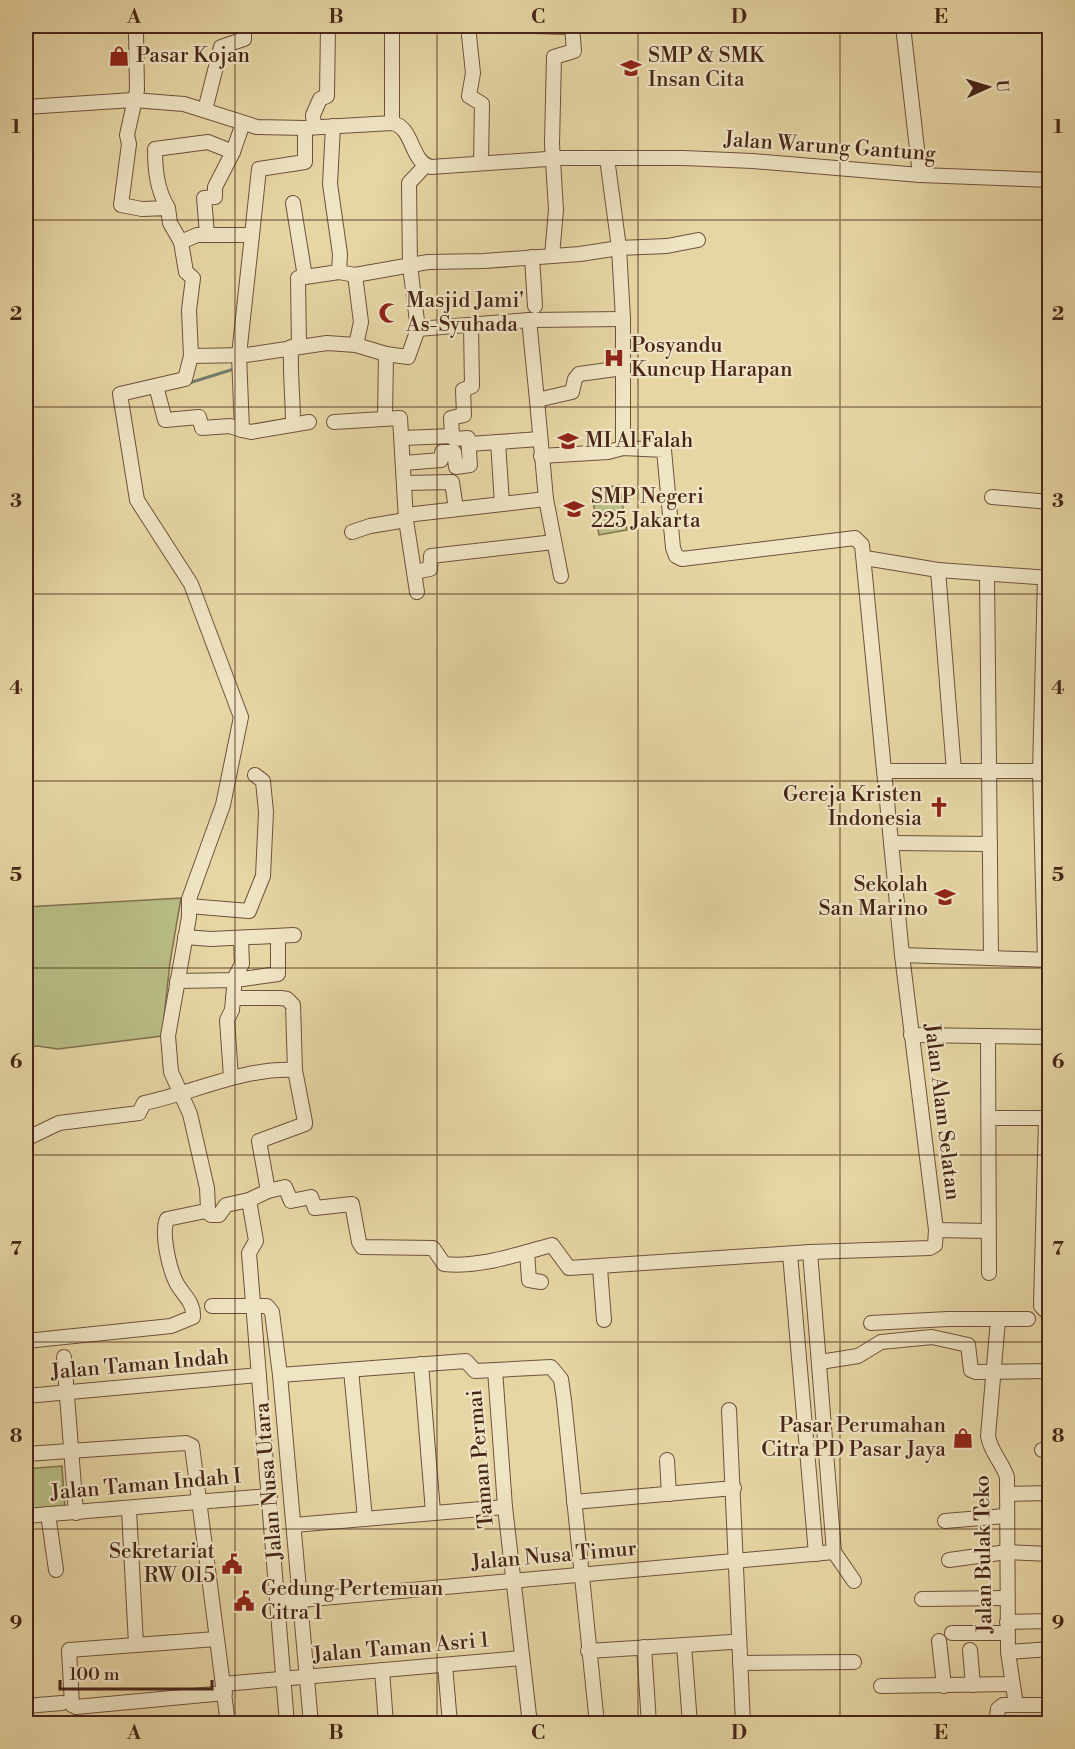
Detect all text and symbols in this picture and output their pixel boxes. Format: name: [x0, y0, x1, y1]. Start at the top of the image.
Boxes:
text: A: [126, 5, 142, 30]
text: B: [328, 5, 344, 30]
text: C: [531, 5, 545, 30]
text: D: [731, 5, 747, 30]
text: E: [934, 5, 948, 30]
place label: Pasar Kojan: [136, 43, 251, 69]
place label: SMP & SMK Insan Cita: [648, 43, 766, 93]
shop icon: Pasar Kojan: [107, 44, 131, 68]
school or university icon: SMP & SMK Insan Cita: [619, 56, 643, 80]
north arrow: [958, 57, 1018, 117]
text: U: [992, 79, 1012, 94]
text: 1: [11, 115, 21, 140]
text: 1: [1053, 115, 1063, 140]
street label: Jalan Warung Gantung: [722, 127, 937, 167]
place label: Masjid Jami' As-Syuhada: [405, 288, 524, 338]
mosque icon: Masjid Jami' As-Syuhada: [377, 301, 401, 325]
text: 2: [10, 302, 22, 327]
text: 2: [1052, 302, 1064, 327]
place label: Posyandu Kuncup Harapan: [631, 333, 793, 383]
hospital icon: Posyandu Kuncup Harapan: [602, 346, 626, 370]
place label: MI Al Falah: [585, 428, 694, 454]
school or university icon: MI Al Falah: [556, 429, 580, 453]
place label: SMP Negeri 225 Jakarta: [591, 484, 704, 534]
text: 3: [10, 489, 22, 514]
text: 3: [1052, 489, 1064, 514]
school or university icon: SMP Negeri 225 Jakarta: [562, 497, 586, 521]
text: 4: [9, 676, 23, 701]
text: 4: [1051, 676, 1065, 701]
place label: Gereja Kristen Indonesia: [783, 782, 922, 832]
church icon: Gereja Kristen Indonesia: [927, 795, 951, 819]
text: 5: [10, 863, 22, 888]
text: 5: [1052, 863, 1064, 888]
place label: Sekolah San Marino: [819, 872, 928, 922]
school or university icon: Sekolah San Marino: [933, 885, 957, 909]
street label: Jalan Alam Selatan: [918, 1021, 966, 1202]
text: 6: [10, 1050, 23, 1075]
text: 6: [1052, 1050, 1065, 1075]
text: 7: [10, 1237, 22, 1262]
text: 7: [1052, 1237, 1064, 1262]
street label: Jalan Taman Indah: [49, 1344, 231, 1386]
street label: Taman Permai: [462, 1389, 500, 1529]
street label: Jalan Nusa Utara: [249, 1401, 289, 1562]
place label: Pasar Perumahan Citra PD Pasar Jaya: [761, 1413, 946, 1463]
text: 8: [10, 1424, 23, 1449]
text: 8: [1052, 1424, 1065, 1449]
shop icon: Pasar Perumahan Citra PD Pasar Jaya: [951, 1426, 975, 1450]
street label: Jalan Taman Indah I: [49, 1464, 242, 1506]
street label: Jalan Bulak Teko: [970, 1475, 998, 1634]
street label: Jalan Nusa Timur: [469, 1536, 638, 1576]
place label: Sekretariat RW 015: [109, 1539, 216, 1589]
public building icon: Sekretariat RW 015: [220, 1552, 244, 1576]
place label: Gedung Pertemuan Citra 1: [261, 1576, 444, 1626]
public building icon: Gedung Pertemuan Citra 1: [232, 1589, 256, 1613]
text: 9: [10, 1611, 22, 1636]
text: 9: [1052, 1611, 1064, 1636]
street label: Jalan Taman Asri 1: [311, 1627, 490, 1669]
scale bar: [60, 1653, 212, 1691]
text: 100 m: [69, 1663, 120, 1686]
text: A: [126, 1721, 142, 1746]
text: B: [328, 1721, 344, 1746]
text: C: [531, 1721, 545, 1746]
text: D: [731, 1721, 747, 1746]
text: E: [934, 1721, 948, 1746]

